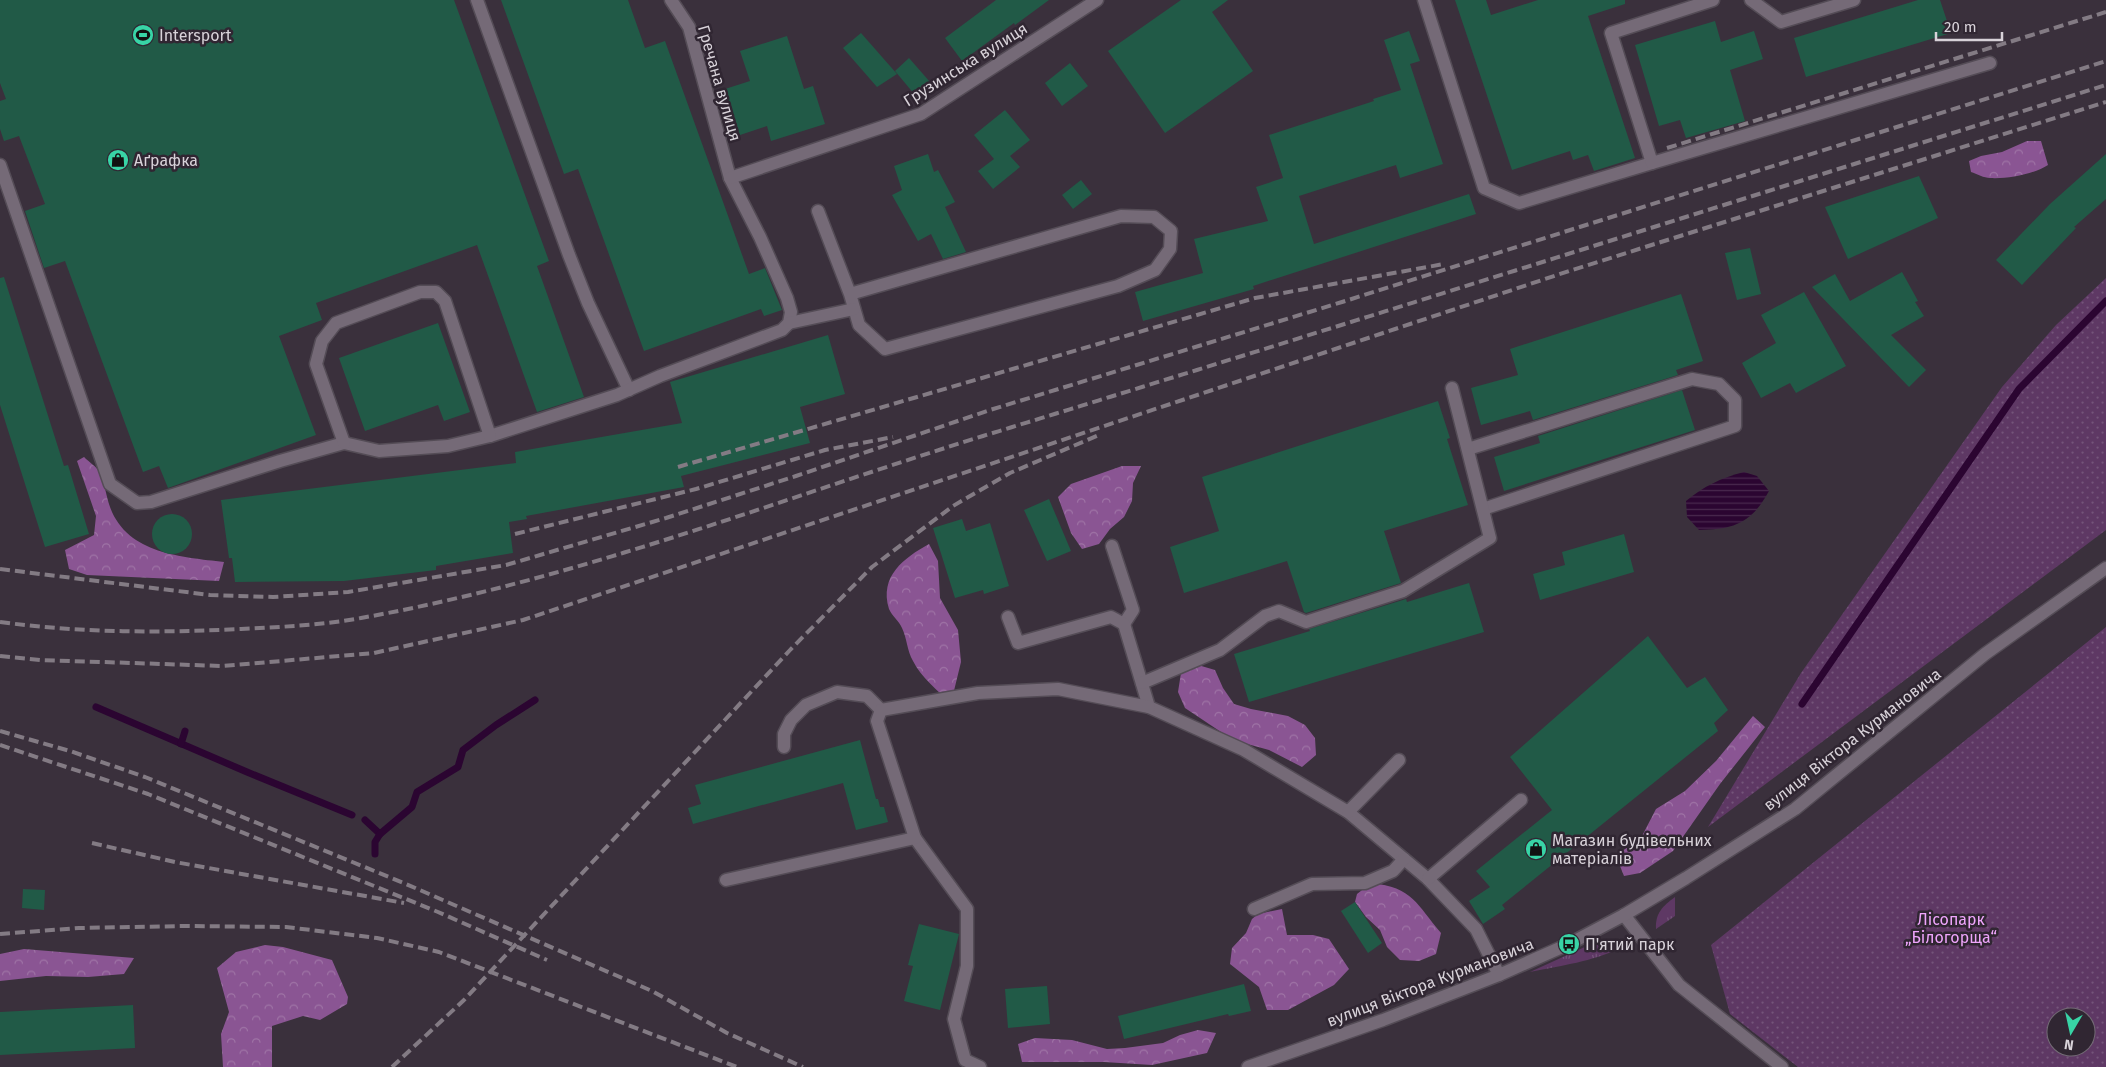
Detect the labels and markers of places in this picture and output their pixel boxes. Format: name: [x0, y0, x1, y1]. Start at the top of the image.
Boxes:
sports icon: Intersport: [131, 23, 155, 47]
place label: Intersport: [159, 26, 232, 45]
shop icon: Аґрафка: [106, 148, 130, 172]
place label: Аґрафка: [134, 151, 198, 170]
place label: Магазин будівельних матеріалів: [1552, 831, 1712, 868]
shop icon: Магазин будівельних матеріалів: [1524, 837, 1548, 861]
bus stop icon: П'ятий парк: [1557, 932, 1581, 956]
place label: П'ятий парк: [1585, 935, 1675, 954]

